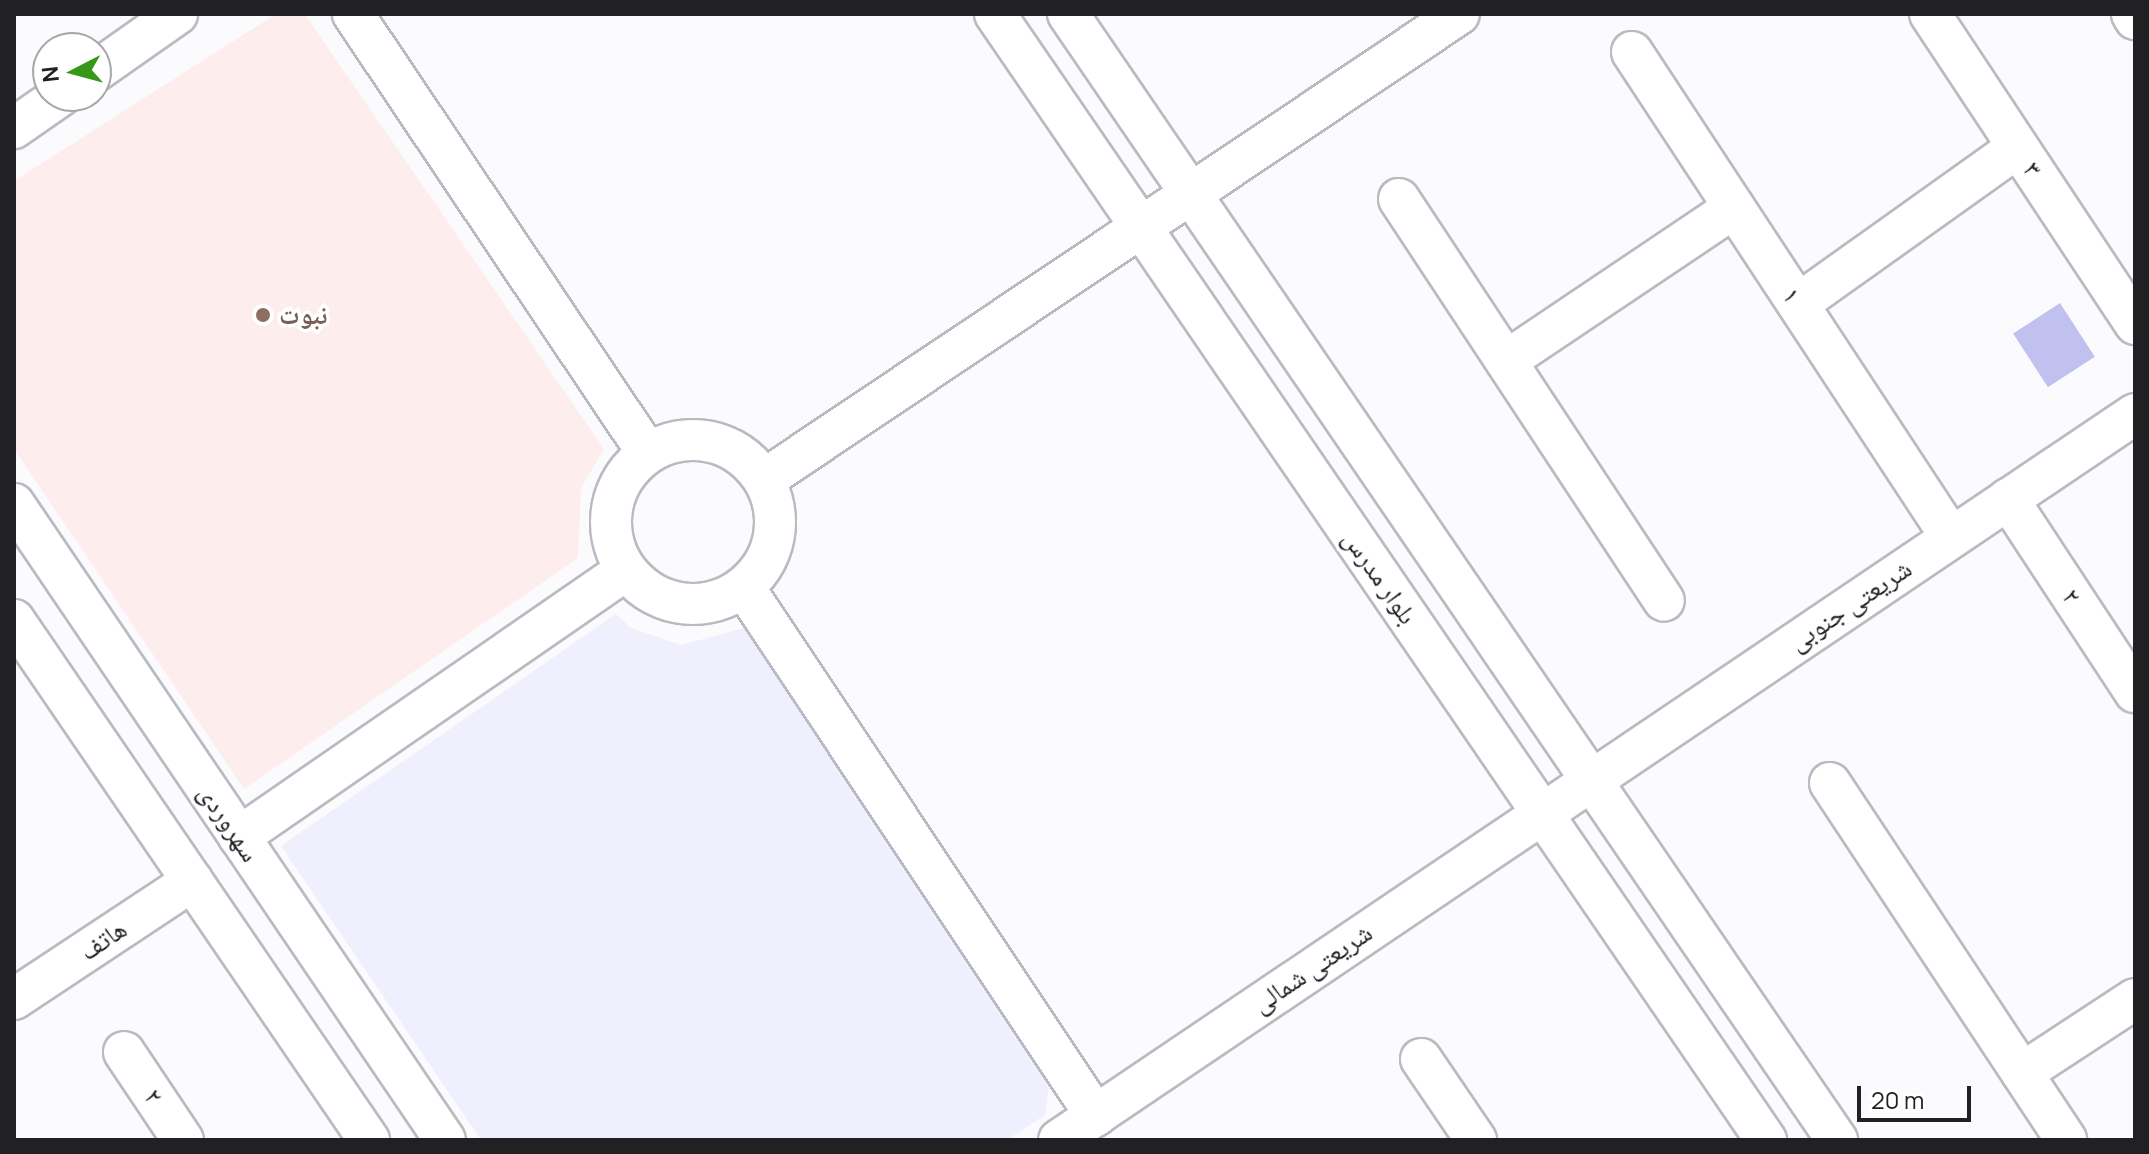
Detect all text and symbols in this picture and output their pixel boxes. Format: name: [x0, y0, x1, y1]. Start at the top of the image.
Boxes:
north arrow: [32, 32, 112, 112]
text: N: [34, 65, 66, 84]
street label: ۳: [2017, 156, 2049, 182]
street label: ۱: [1776, 282, 1808, 308]
place label: نبوت: [279, 299, 327, 331]
marker: نبوت: [254, 306, 272, 324]
street label: بلوار مدرس: [1336, 524, 1424, 630]
street label: شریعتی جنوبی: [1783, 553, 1917, 657]
street label: ۲: [2056, 583, 2088, 609]
street label: سهروردی: [192, 778, 266, 868]
street label: هاتف: [74, 913, 132, 967]
street label: شریعتی شمالی: [1246, 917, 1378, 1019]
scale bar: [1861, 1070, 1975, 1120]
street label: ۲: [138, 1082, 170, 1110]
text: 20 m: [1871, 1083, 1924, 1116]

